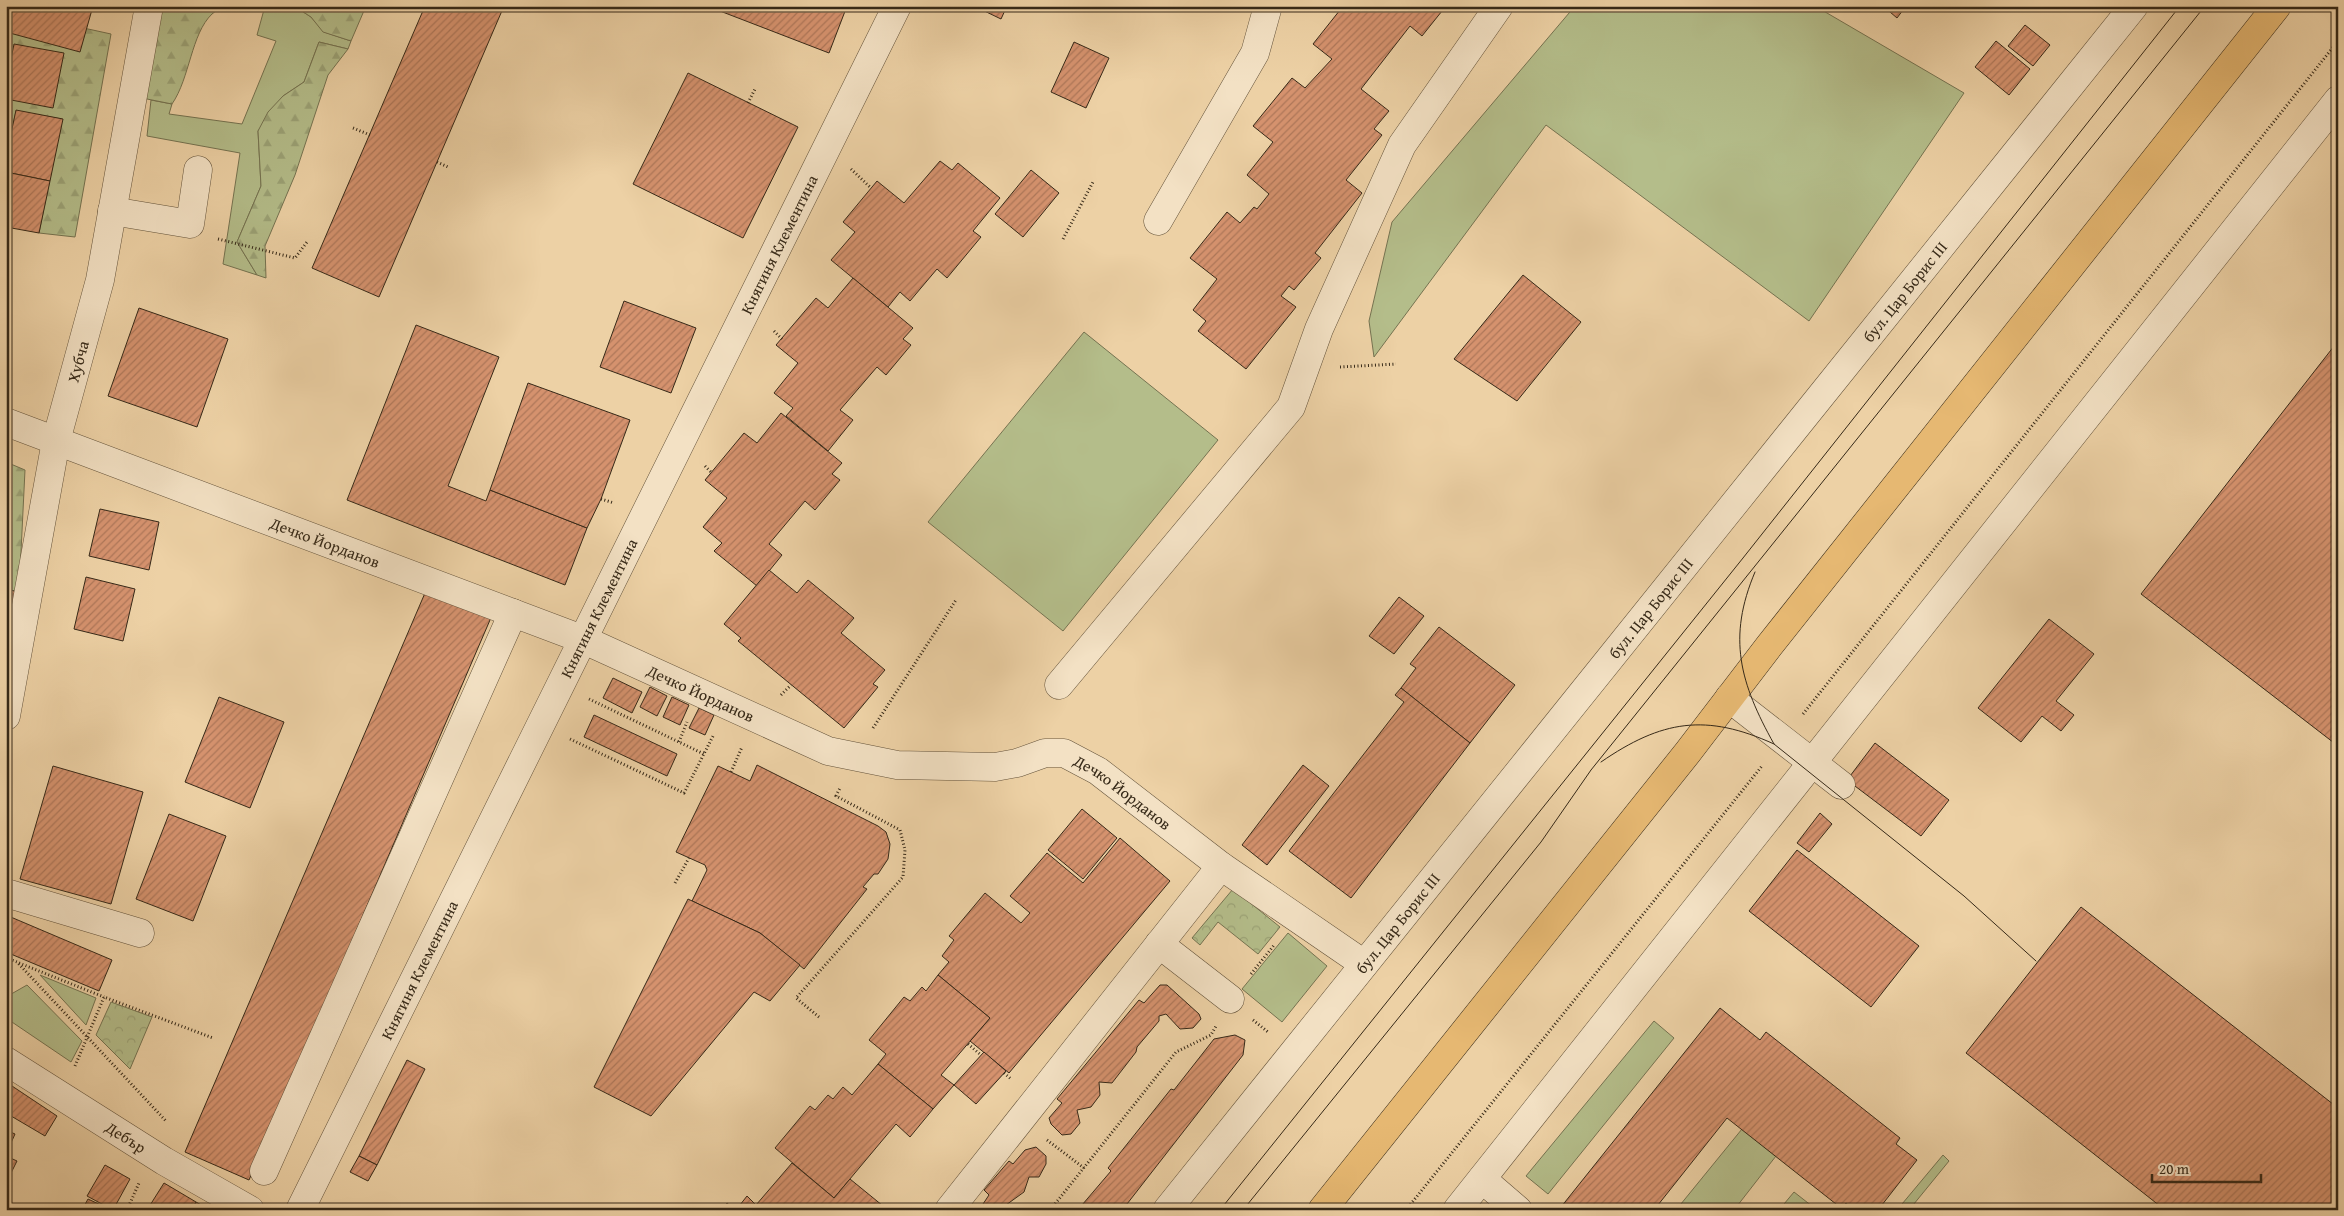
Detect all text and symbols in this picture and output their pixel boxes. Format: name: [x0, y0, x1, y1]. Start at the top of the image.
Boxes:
street label: Княгиня Клементина: [734, 170, 824, 318]
street label: бул. Цар Борис III: [1857, 236, 1953, 347]
street label: Хубча: [61, 337, 95, 385]
street label: Дечко Йорданов: [266, 510, 384, 574]
street label: Княгиня Клементина: [554, 534, 643, 682]
street label: бул. Цар Борис III: [1602, 552, 1698, 664]
street label: Дечко Йорданов: [642, 658, 758, 728]
street label: Дечко Йорданов: [1069, 748, 1177, 836]
street label: бул. Цар Борис III: [1349, 867, 1446, 979]
street label: Княгиня Клементина: [374, 896, 464, 1044]
street label: Дебър: [100, 1115, 151, 1159]
scale bar: [2152, 1151, 2260, 1183]
text: 20 m: [2159, 1158, 2190, 1179]

